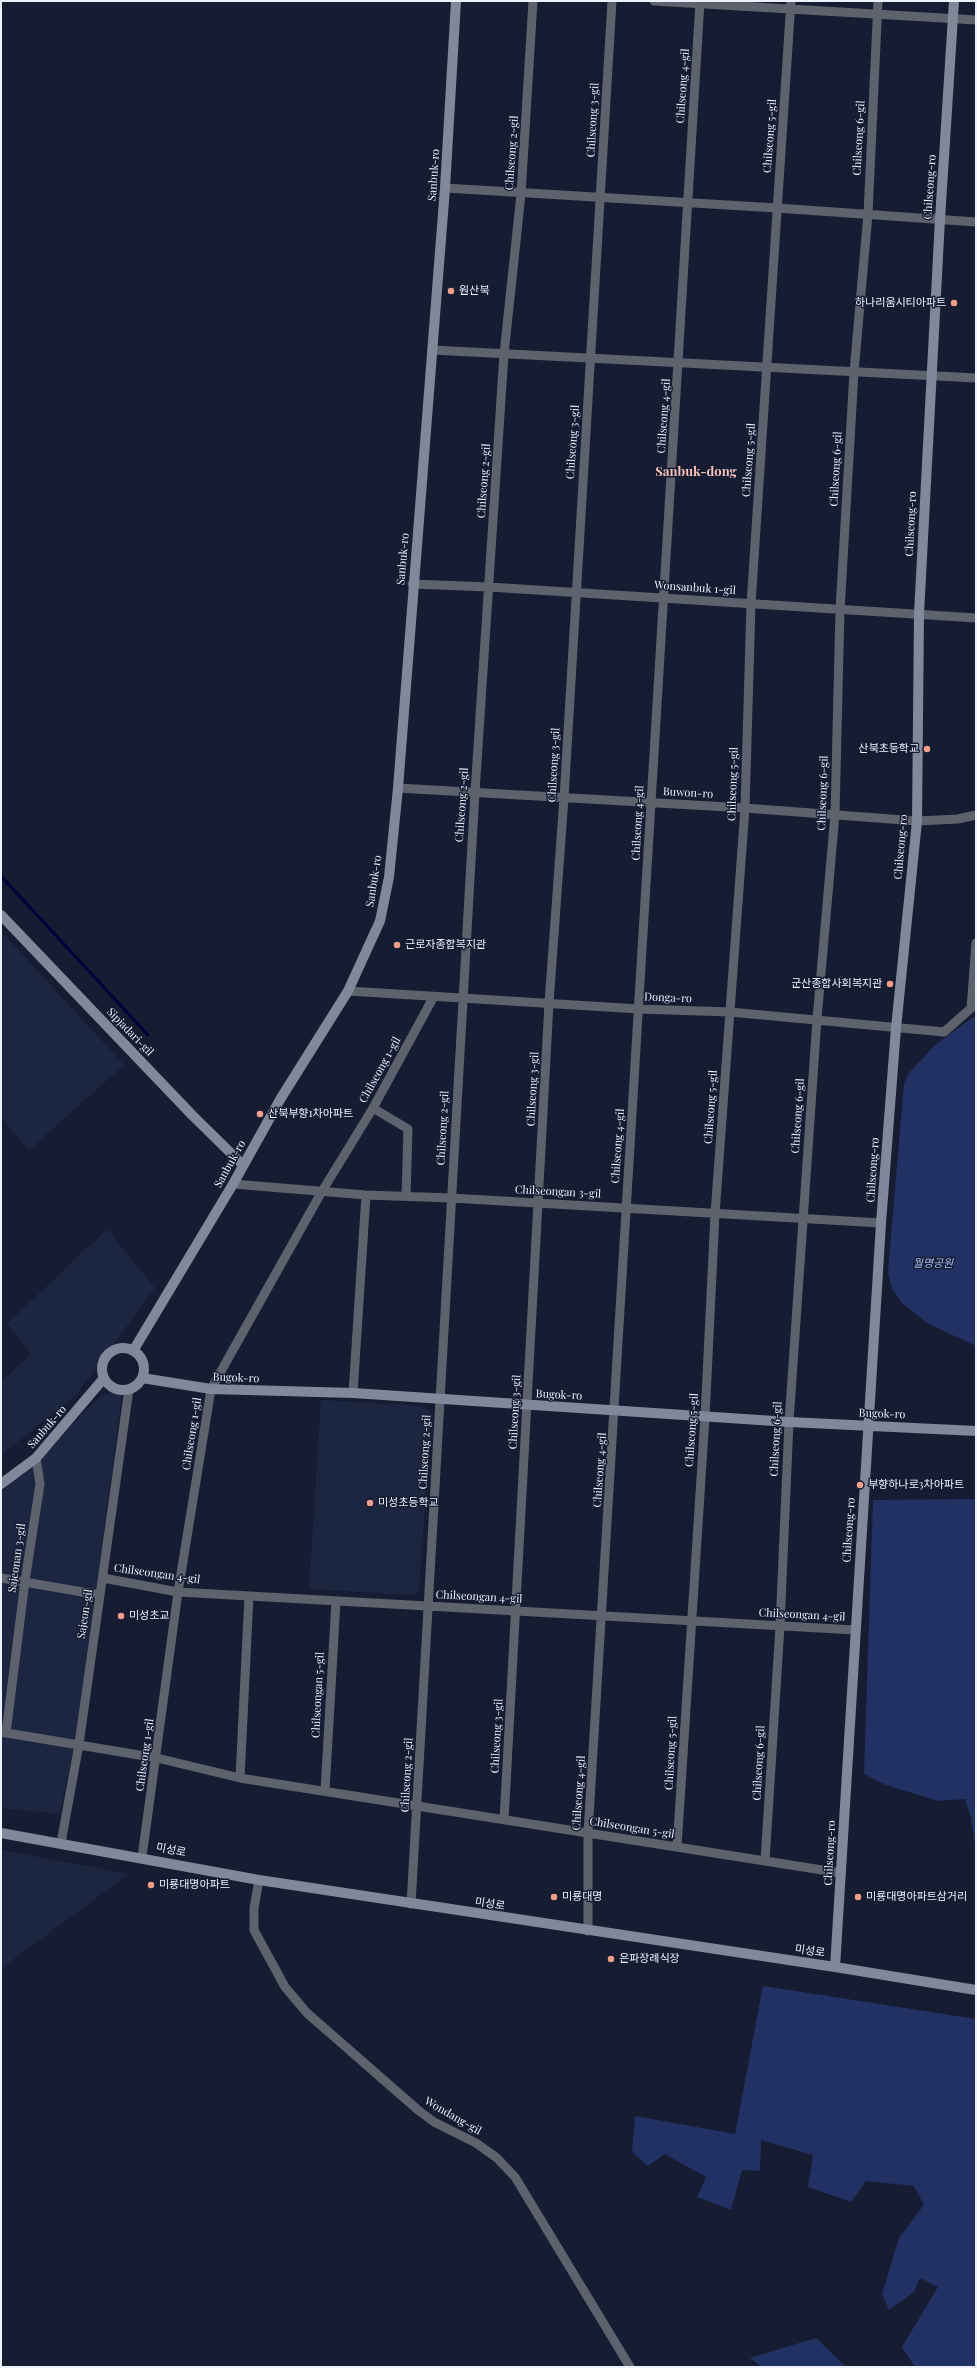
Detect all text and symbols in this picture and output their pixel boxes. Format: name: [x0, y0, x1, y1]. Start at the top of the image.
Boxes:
street label: Chilseong 4-gil: [674, 48, 692, 124]
street label: Chilseong 3-gil: [584, 82, 602, 158]
street label: Chilseong 5-gil: [761, 99, 779, 173]
street label: Chilseong 6-gil: [850, 100, 868, 176]
street label: Chilseong 2-gil: [503, 115, 521, 191]
street label: Sanbuk-ro: [426, 148, 442, 202]
street label: Chilseong-ro: [921, 154, 939, 220]
place label: 원산북: [459, 284, 489, 298]
marker: 원산북: [446, 286, 456, 296]
place label: 하나리움시티아파트: [855, 296, 946, 310]
marker: 하나리움시티아파트: [949, 298, 959, 308]
street label: Chilseong 4-gil: [655, 378, 673, 454]
street label: Chilseong 3-gil: [564, 404, 582, 480]
street label: Chilseong 5-gil: [740, 423, 758, 497]
street label: Chilseong 6-gil: [827, 431, 845, 507]
street label: Chilseong 2-gil: [475, 443, 493, 519]
district label: Sanbuk-dong: [655, 464, 737, 480]
street label: Chilseong-ro: [903, 491, 919, 557]
street label: Sanbuk-ro: [394, 532, 412, 586]
street label: Wonsanbuk 1-gil: [654, 579, 736, 597]
street label: Chilseong 3-gil: [545, 727, 563, 803]
place label: 산북초등학교: [858, 742, 919, 756]
marker: 산북초등학교: [922, 744, 932, 754]
street label: Chilseong 5-gil: [725, 747, 741, 821]
street label: Chilseong 6-gil: [815, 755, 831, 831]
street label: Chilseong 2-gil: [453, 767, 471, 843]
street label: Chilseong 4-gil: [629, 785, 647, 861]
street label: Buwon-ro: [663, 785, 713, 801]
street label: Chilseong-ro: [892, 814, 910, 880]
street label: Sanbuk-ro: [363, 854, 385, 908]
place label: 근로자종합복지관: [405, 938, 486, 952]
marker: 근로자종합복지관: [392, 940, 402, 950]
place label: 군산종합사회복지관: [791, 977, 882, 991]
marker: 군산종합사회복지관: [885, 979, 895, 989]
street label: Donga-ro: [644, 991, 692, 1005]
street label: Sipjadari-gil: [104, 1005, 156, 1059]
street label: Chilseong 1-gil: [356, 1035, 404, 1105]
street label: Chilseong 3-gil: [524, 1051, 542, 1127]
street label: Chilseong 5-gil: [702, 1070, 720, 1144]
street label: Chilseong 6-gil: [789, 1078, 807, 1154]
street label: Chilseong 2-gil: [434, 1090, 452, 1166]
place label: 산북부향1차아파트: [268, 1107, 353, 1121]
street label: Chilseong 4-gil: [609, 1108, 627, 1184]
marker: 산북부향1차아파트: [255, 1109, 265, 1119]
street label: Chilseong-ro: [864, 1137, 882, 1203]
street label: Sanbuk-ro: [212, 1138, 248, 1190]
street label: Chilseongan 3-gil: [514, 1183, 602, 1201]
park label: 월명공원: [913, 1257, 953, 1271]
street label: Bugok-ro: [212, 1371, 260, 1385]
street label: Chilseong 3-gil: [506, 1374, 524, 1450]
street label: Bugok-ro: [535, 1387, 583, 1403]
street label: Chilseong 5-gil: [683, 1393, 701, 1467]
street label: Chilseong 1-gil: [180, 1397, 204, 1471]
street label: Chilseong 6-gil: [767, 1401, 785, 1477]
street label: Sanbuk-ro: [25, 1403, 69, 1451]
street label: Bugok-ro: [858, 1407, 906, 1421]
street label: Chilseong 2-gil: [416, 1414, 434, 1490]
street label: Chilseong 4-gil: [591, 1432, 609, 1508]
place label: 부향하나로3차아파트: [868, 1478, 964, 1492]
marker: 부향하나로3차아파트: [855, 1480, 865, 1490]
place label: 미성초등학교: [378, 1496, 439, 1510]
street label: Chilseong-ro: [840, 1497, 858, 1563]
marker: 미성초등학교: [365, 1498, 375, 1508]
street label: Sajeonan 3-gil: [6, 1522, 28, 1594]
street label: Chilseongan 4-gil: [113, 1561, 201, 1587]
street label: Sajeon-gil: [75, 1588, 95, 1640]
street label: Chilseongan 4-gil: [435, 1588, 523, 1606]
street label: Chilseongan 4-gil: [758, 1606, 846, 1624]
place label: 미성초교: [129, 1609, 169, 1623]
marker: 미성초교: [116, 1611, 126, 1621]
street label: Chilseongan 5-gil: [309, 1652, 327, 1738]
street label: Chilseong 3-gil: [488, 1698, 506, 1774]
street label: Chilseong 5-gil: [662, 1716, 680, 1790]
street label: Chilseong 1-gil: [133, 1718, 157, 1792]
street label: Chilseong 6-gil: [750, 1725, 768, 1801]
street label: Chilseong 2-gil: [398, 1737, 416, 1813]
street label: Chilseong 4-gil: [570, 1755, 588, 1831]
street label: Chilseongan 5-gil: [588, 1815, 676, 1841]
street label: Chilseong-ro: [822, 1820, 838, 1886]
street label: 미성로: [155, 1841, 187, 1859]
place label: 미룡대명아파트: [159, 1878, 230, 1892]
marker: 미룡대명아파트: [146, 1880, 156, 1890]
place label: 미룡대명: [562, 1890, 602, 1904]
place label: 미룡대명아파트삼거리: [866, 1890, 967, 1904]
marker: 미룡대명: [549, 1892, 559, 1902]
marker: 미룡대명아파트삼거리: [853, 1892, 863, 1902]
street label: 미성로: [474, 1895, 506, 1913]
street label: 미성로: [794, 1942, 826, 1960]
place label: 은파장례식장: [619, 1952, 680, 1966]
marker: 은파장례식장: [606, 1954, 616, 1964]
street label: Wondang-gil: [422, 2094, 484, 2138]

